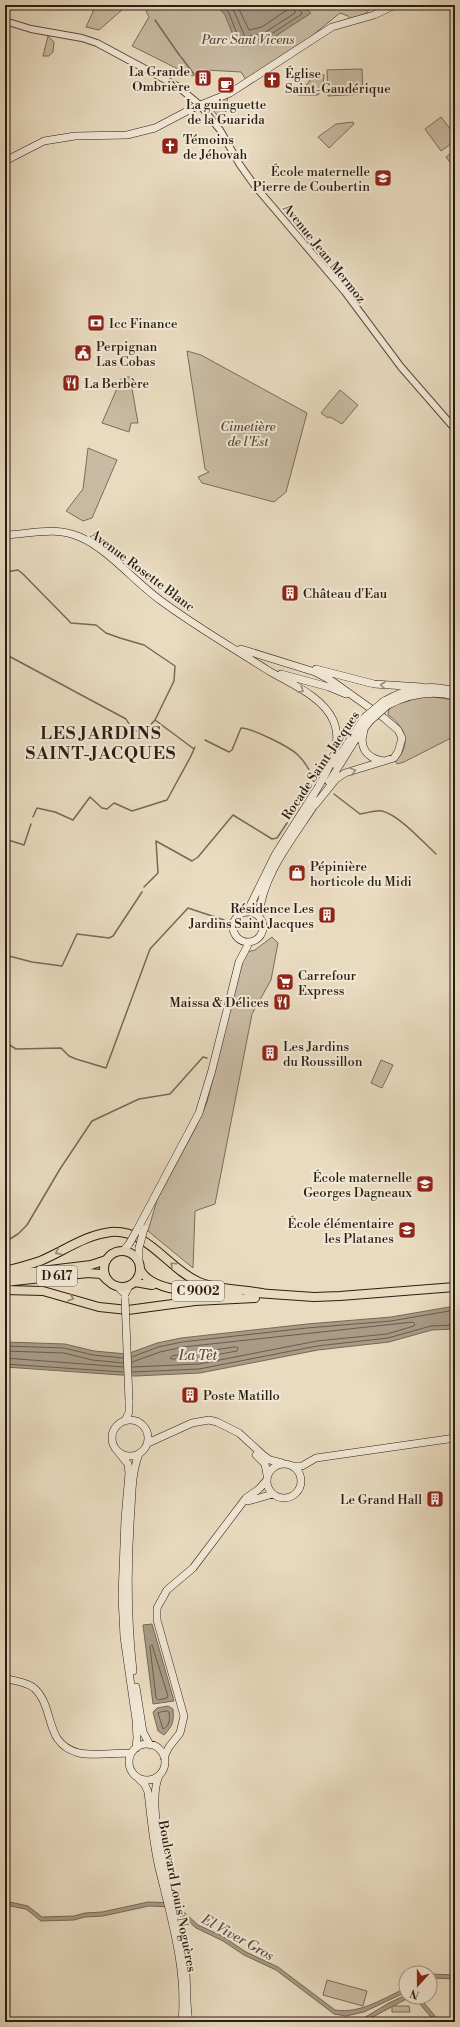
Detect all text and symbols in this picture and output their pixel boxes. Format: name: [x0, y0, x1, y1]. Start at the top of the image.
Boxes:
park label: Parc Sant Vicens: [201, 32, 295, 48]
place label: La Grande Ombrière: [129, 64, 190, 95]
place label: Église Saint-Gaudérique: [285, 65, 391, 97]
building icon: La Grande Ombrière: [193, 68, 213, 88]
church icon: Église Saint-Gaudérique: [262, 70, 282, 90]
cafe icon: La guinguette de la Guarida: [216, 75, 236, 95]
place label: La guinguette de la Guarida: [186, 97, 267, 128]
place label: Témoins de Jéhovah: [183, 132, 248, 163]
church icon: Témoins de Jéhovah: [160, 136, 180, 156]
place label: École maternelle Pierre de Coubertin: [253, 163, 370, 195]
school or university icon: École maternelle Pierre de Coubertin: [373, 168, 393, 188]
street label: Avenue Jean Mermoz: [279, 200, 369, 307]
bank icon: Icc Finance: [86, 313, 106, 333]
place label: Icc Finance: [109, 316, 178, 332]
place label: Perpignan Las Cobas: [96, 339, 157, 370]
public building icon: Perpignan Las Cobas: [73, 343, 93, 363]
restaurant icon: La Berbère: [61, 373, 81, 393]
place label: La Berbère: [84, 376, 150, 392]
park label: Cimetière de l'Est: [220, 419, 276, 450]
street label: Avenue Rosette Blanc: [86, 526, 198, 615]
building icon: Château d'Eau: [280, 583, 300, 603]
place label: Château d'Eau: [303, 586, 388, 602]
one-way arrow: [380, 681, 386, 690]
one-way arrow: [297, 685, 304, 692]
street label: Rocade Saint-Jacques: [278, 708, 363, 823]
district label: LES JARDINS SAINT-JACQUES: [26, 723, 176, 765]
one-way arrow: [350, 767, 357, 775]
place label: Pépinière horticole du Midi: [310, 859, 412, 890]
shop icon: Pépinière horticole du Midi: [287, 863, 307, 883]
place label: Résidence Les Jardins Saint Jacques: [188, 901, 314, 932]
building icon: Résidence Les Jardins Saint Jacques: [317, 905, 337, 925]
place label: Carrefour Express: [298, 968, 357, 999]
supermarket icon: Carrefour Express: [275, 972, 295, 992]
restaurant icon: Maissa & Délices: [272, 992, 292, 1012]
place label: Maissa & Délices: [169, 995, 269, 1011]
place label: Les Jardins du Roussillon: [283, 1039, 363, 1070]
building icon: Les Jardins du Roussillon: [260, 1043, 280, 1063]
place label: École maternelle Georges Dagneaux: [303, 1169, 412, 1201]
school or university icon: École maternelle Georges Dagneaux: [415, 1174, 435, 1194]
place label: École élémentaire les Platanes: [288, 1215, 394, 1247]
school or university icon: École élémentaire les Platanes: [397, 1220, 417, 1240]
one-way arrow: [55, 1247, 62, 1255]
one-way arrow: [170, 1263, 178, 1270]
road number: D 617: [37, 1266, 77, 1286]
road number: C 9002: [172, 1281, 224, 1301]
one-way arrow: [67, 1293, 74, 1302]
water label: La Têt: [178, 1347, 218, 1365]
building icon: Poste Matillo: [180, 1385, 200, 1405]
place label: Poste Matillo: [203, 1388, 280, 1404]
building icon: Le Grand Hall: [425, 1489, 445, 1509]
place label: Le Grand Hall: [340, 1492, 422, 1508]
street label: Boulevard Louis Noguères: [154, 1818, 200, 1974]
water label: El Viver Gros: [197, 1910, 277, 1965]
north arrow: [398, 1965, 438, 2005]
text: N: [408, 1985, 421, 2001]

